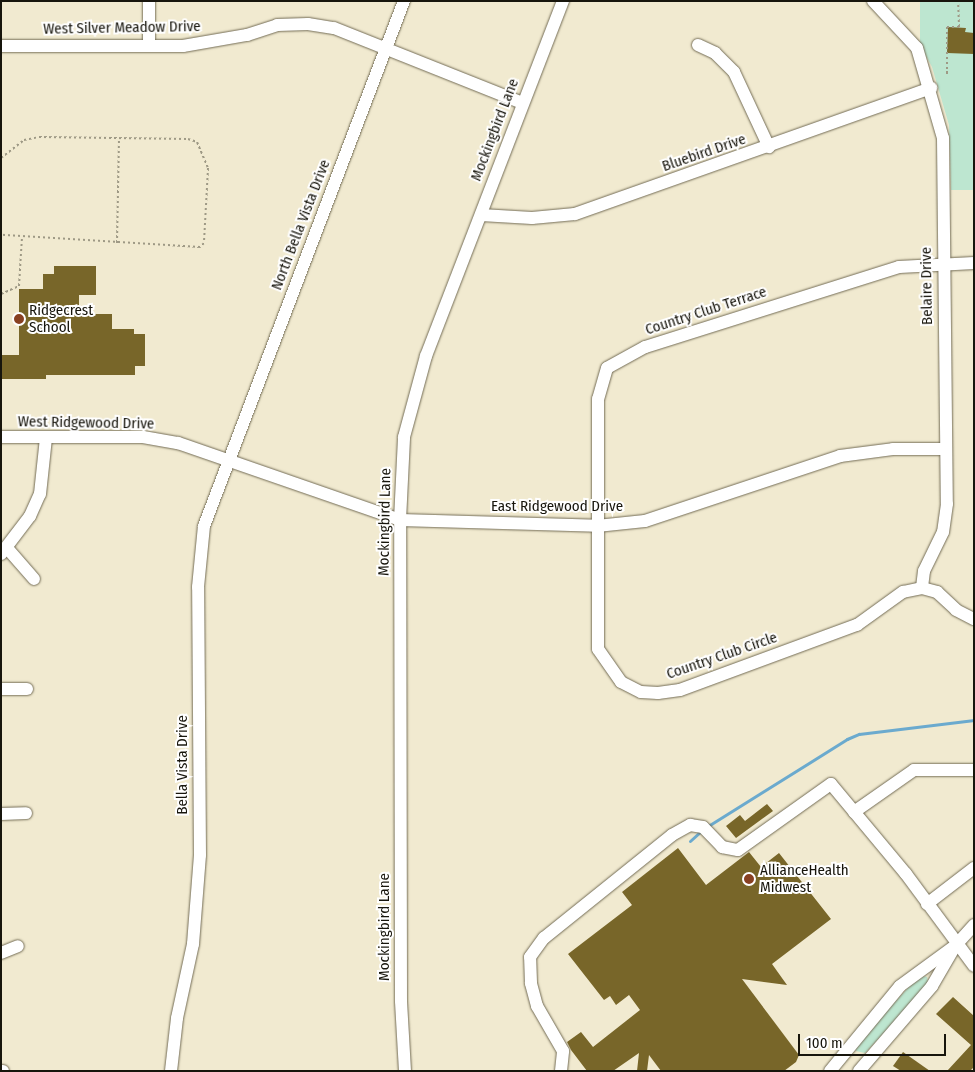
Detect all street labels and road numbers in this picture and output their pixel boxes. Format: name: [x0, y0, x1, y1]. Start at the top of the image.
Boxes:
street label: West Silver Meadow Drive: [43, 18, 201, 38]
street label: Mockingbird Lane: [467, 76, 523, 184]
street label: Bluebird Drive: [660, 130, 748, 176]
street label: North Bella Vista Drive: [268, 157, 334, 293]
street label: Belaire Drive: [917, 247, 937, 325]
street label: Country Club Terrace: [643, 283, 769, 339]
street label: West Ridgewood Drive: [18, 413, 154, 433]
street label: Mockingbird Lane: [375, 468, 395, 576]
street label: East Ridgewood Drive: [491, 498, 623, 516]
street label: Country Club Circle: [664, 629, 780, 683]
street label: Bella Vista Drive: [174, 715, 192, 815]
street label: Mockingbird Lane: [376, 873, 394, 981]

